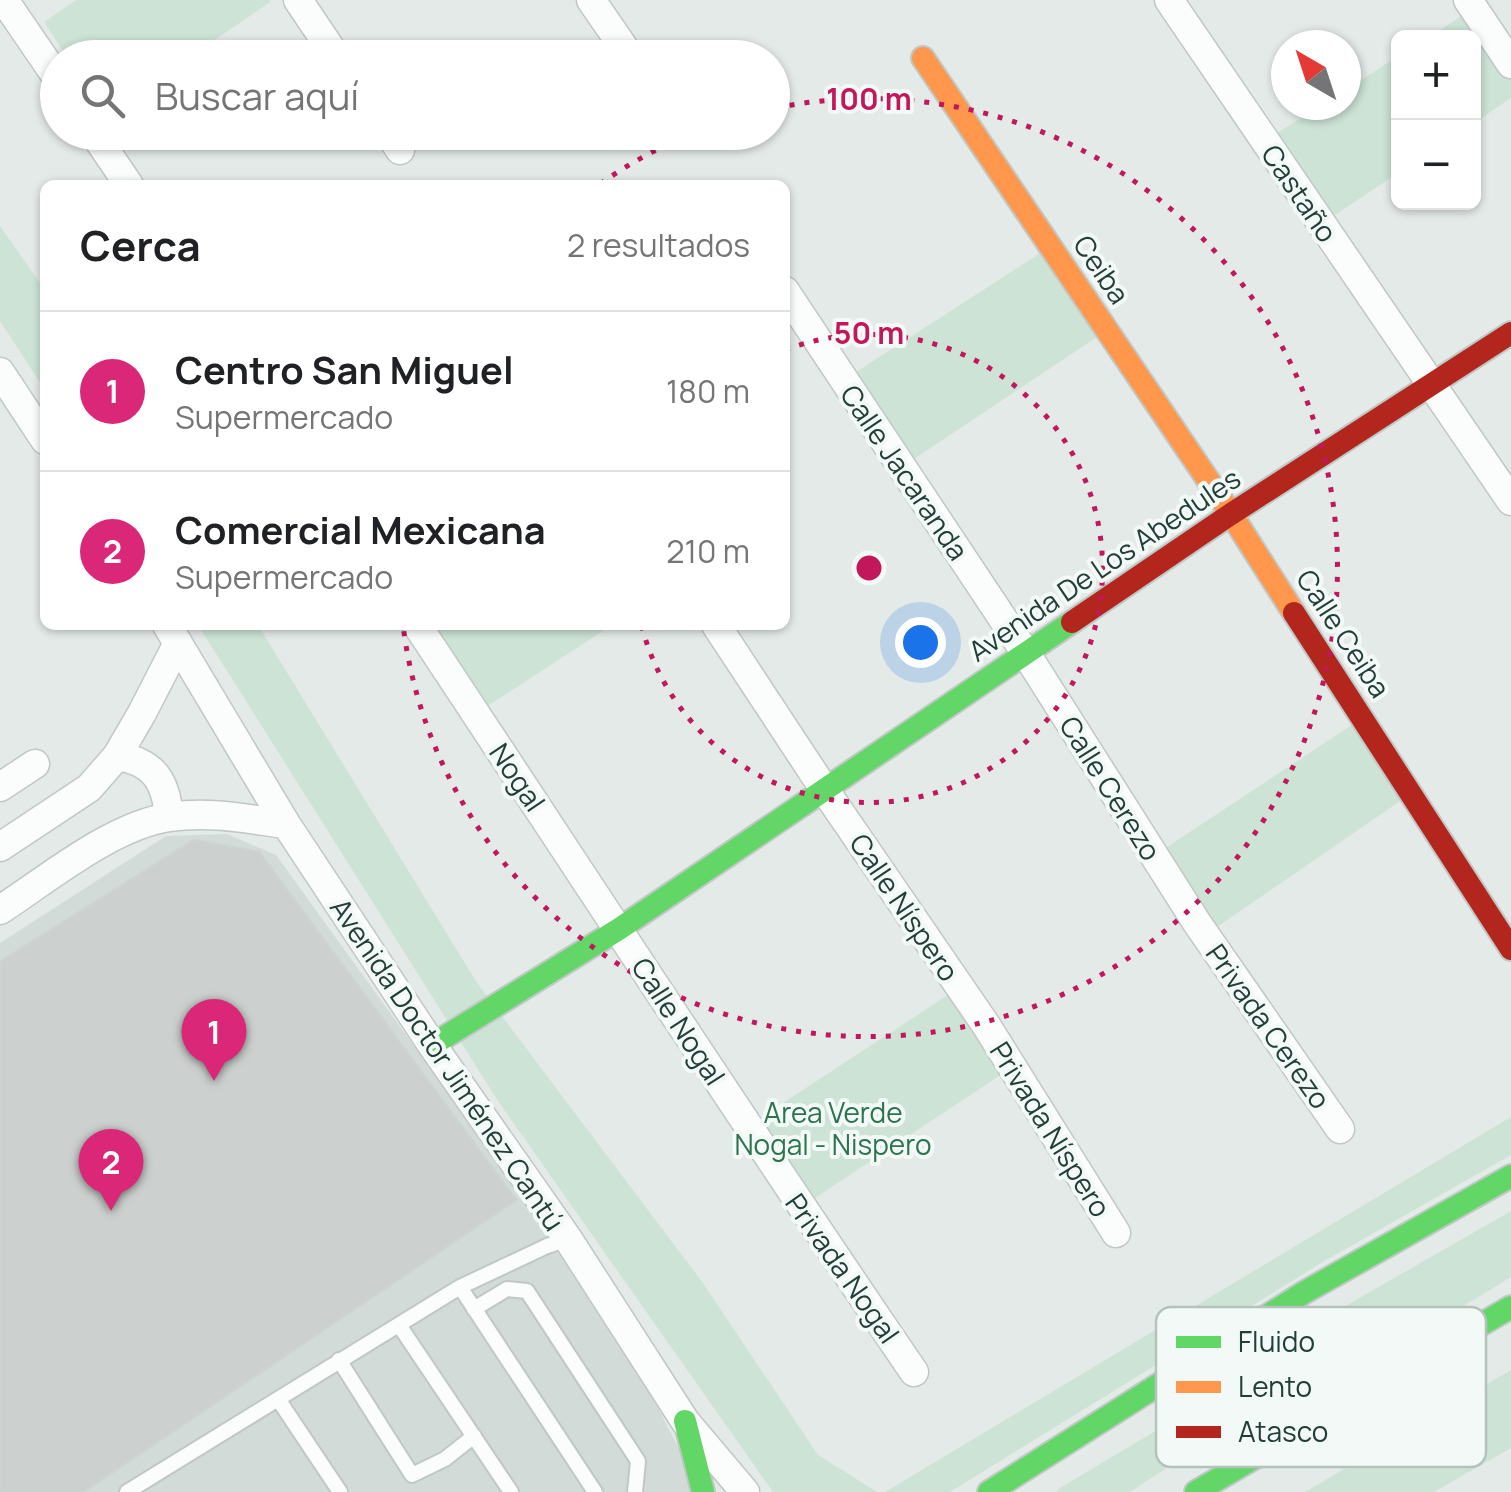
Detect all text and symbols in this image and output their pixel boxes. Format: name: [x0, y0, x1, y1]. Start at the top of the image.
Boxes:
north arrow: [1271, 30, 1361, 120]
map controls: [1391, 30, 1481, 210]
button: +: [1391, 30, 1481, 120]
search box: [40, 40, 790, 150]
icon: search: [75, 68, 130, 123]
text: Buscar aquí: [155, 69, 359, 121]
text: 100 m: [826, 78, 912, 119]
button: −: [1391, 120, 1481, 210]
street label: Castaño: [1253, 137, 1347, 249]
text: Cerca: [80, 216, 201, 274]
text: 2 resultados: [567, 223, 750, 267]
street label: Ceiba: [1065, 227, 1139, 311]
text: 50 m: [834, 312, 904, 353]
text: Centro San Miguel: [175, 343, 514, 395]
text: 1: [105, 369, 120, 413]
text: 180 m: [666, 369, 750, 413]
street label: Calle Jacaranda: [832, 377, 978, 567]
text: Supermercado: [175, 395, 393, 439]
street label: Avenida De Los Abedules: [961, 459, 1247, 669]
text: Comercial Mexicana: [175, 503, 546, 555]
text: 2: [103, 529, 122, 573]
text: 210 m: [666, 529, 750, 573]
centre of rings: [851, 550, 887, 586]
text: Supermercado: [175, 555, 393, 599]
street label: Calle Ceiba: [1288, 562, 1400, 704]
your location: [895, 617, 946, 668]
street label: Calle Cerezo: [1052, 709, 1170, 867]
street label: Nogal: [481, 736, 555, 818]
street label: Calle Níspero: [842, 826, 968, 988]
street label: Avenida Doctor Jiménez Cantú: [322, 890, 574, 1238]
street label: Privada Cerezo: [1198, 936, 1340, 1116]
street label: Calle Nogal: [624, 950, 734, 1092]
pin: 1: [182, 998, 246, 1081]
street label: Privada Níspero: [982, 1034, 1120, 1224]
park label: Area Verde Nogal - Nispero: [734, 1093, 932, 1163]
pin: 2: [78, 1128, 144, 1211]
street label: Privada Nogal: [777, 1186, 909, 1350]
legend: [1156, 1307, 1486, 1467]
text: Fluido: [1238, 1322, 1315, 1360]
text: Lento: [1238, 1367, 1312, 1405]
text: Atasco: [1238, 1412, 1328, 1450]

